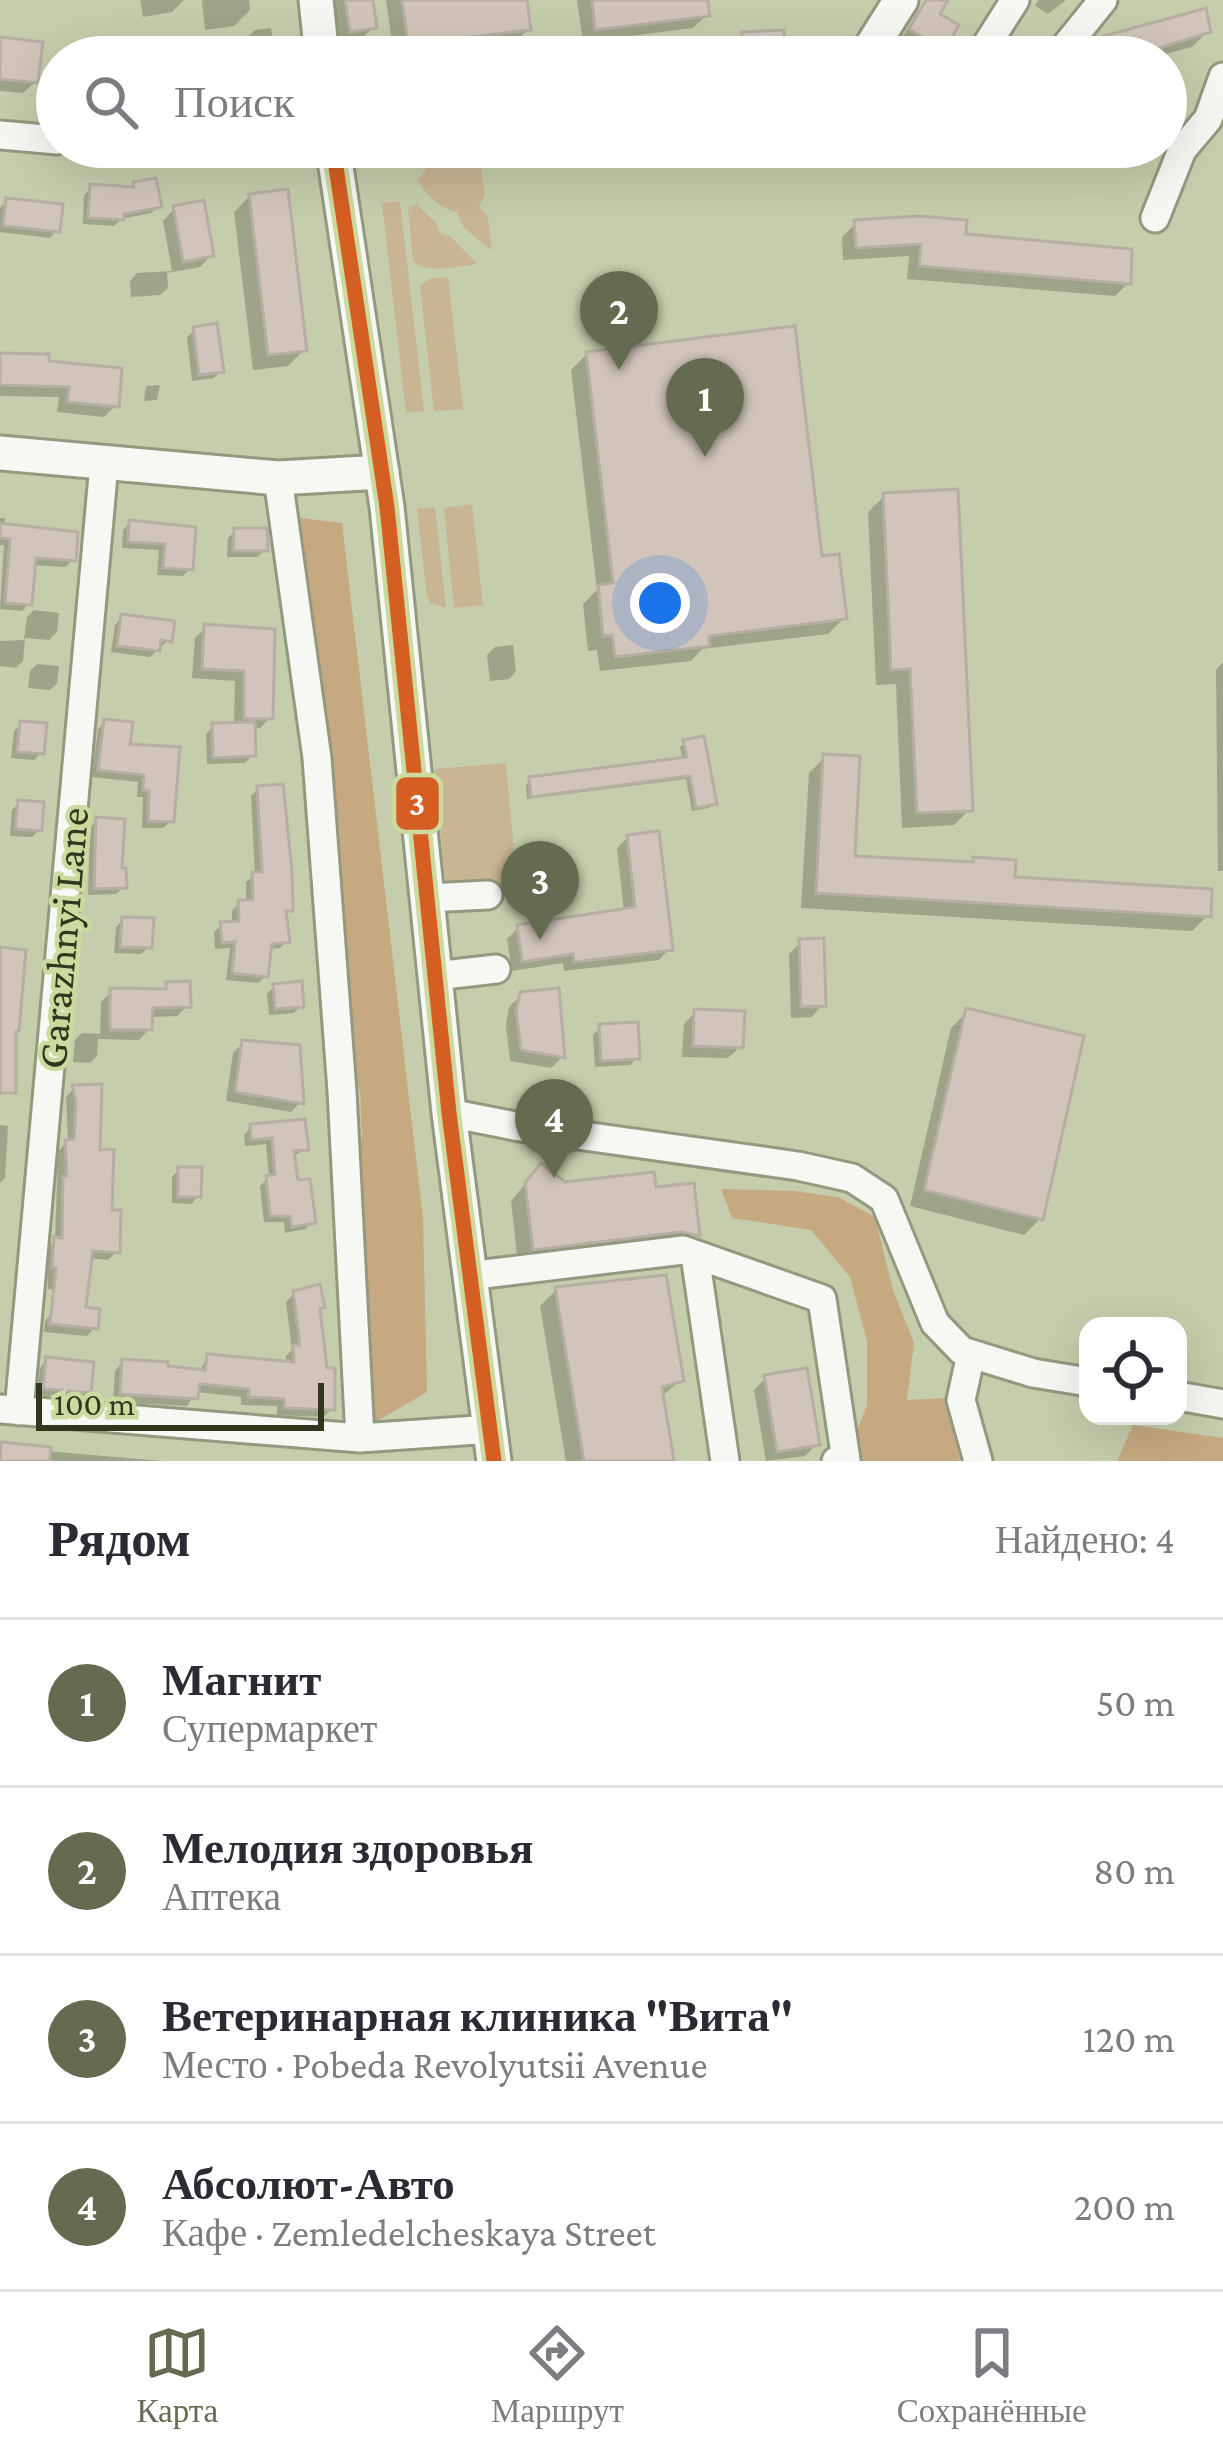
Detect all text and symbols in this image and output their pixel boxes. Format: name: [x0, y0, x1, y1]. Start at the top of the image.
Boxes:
search box: [36, 36, 1187, 168]
icon: search: [78, 69, 144, 135]
text: Поиск: [174, 77, 295, 127]
pin: 2: [580, 271, 658, 370]
pin: 1: [666, 358, 744, 457]
your location: [630, 573, 690, 633]
line badge: 3: [394, 775, 441, 832]
text: 3: [409, 785, 425, 822]
street label: Garazhnyi Lane: [28, 805, 97, 1071]
pin: 3: [501, 841, 579, 940]
pin: 4: [515, 1079, 593, 1178]
map controls: [1079, 1317, 1187, 1425]
button: locate: [1079, 1317, 1187, 1425]
scale bar: [36, 1377, 324, 1430]
text: 100 m: [54, 1385, 135, 1422]
text: Рядом: [48, 1510, 191, 1567]
text: Найдено: 4: [995, 1518, 1175, 1561]
text: Магнит: [162, 1655, 321, 1705]
text: 1: [80, 1681, 94, 1724]
text: 50 m: [1096, 1681, 1175, 1724]
text: Супермаркет: [162, 1707, 377, 1750]
text: Мелодия здоровья: [162, 1823, 533, 1873]
text: 2: [77, 1849, 97, 1892]
text: 80 m: [1093, 1849, 1175, 1892]
text: Аптека: [162, 1875, 281, 1918]
text: Ветеринарная клиника "Вита": [162, 1991, 793, 2041]
text: 3: [77, 2017, 97, 2060]
text: 120 m: [1083, 2017, 1175, 2060]
text: Место · Pobeda Revolyutsii Avenue: [162, 2043, 708, 2086]
text: Абсолют-Авто: [162, 2159, 455, 2209]
text: 4: [76, 2185, 98, 2228]
text: 200 m: [1074, 2185, 1175, 2228]
text: Кафе · Zemledelcheskaya Street: [162, 2211, 656, 2254]
tab: Карта: [136, 2320, 218, 2430]
tab: Маршрут: [491, 2320, 624, 2430]
tab: Сохранённые: [897, 2320, 1087, 2430]

